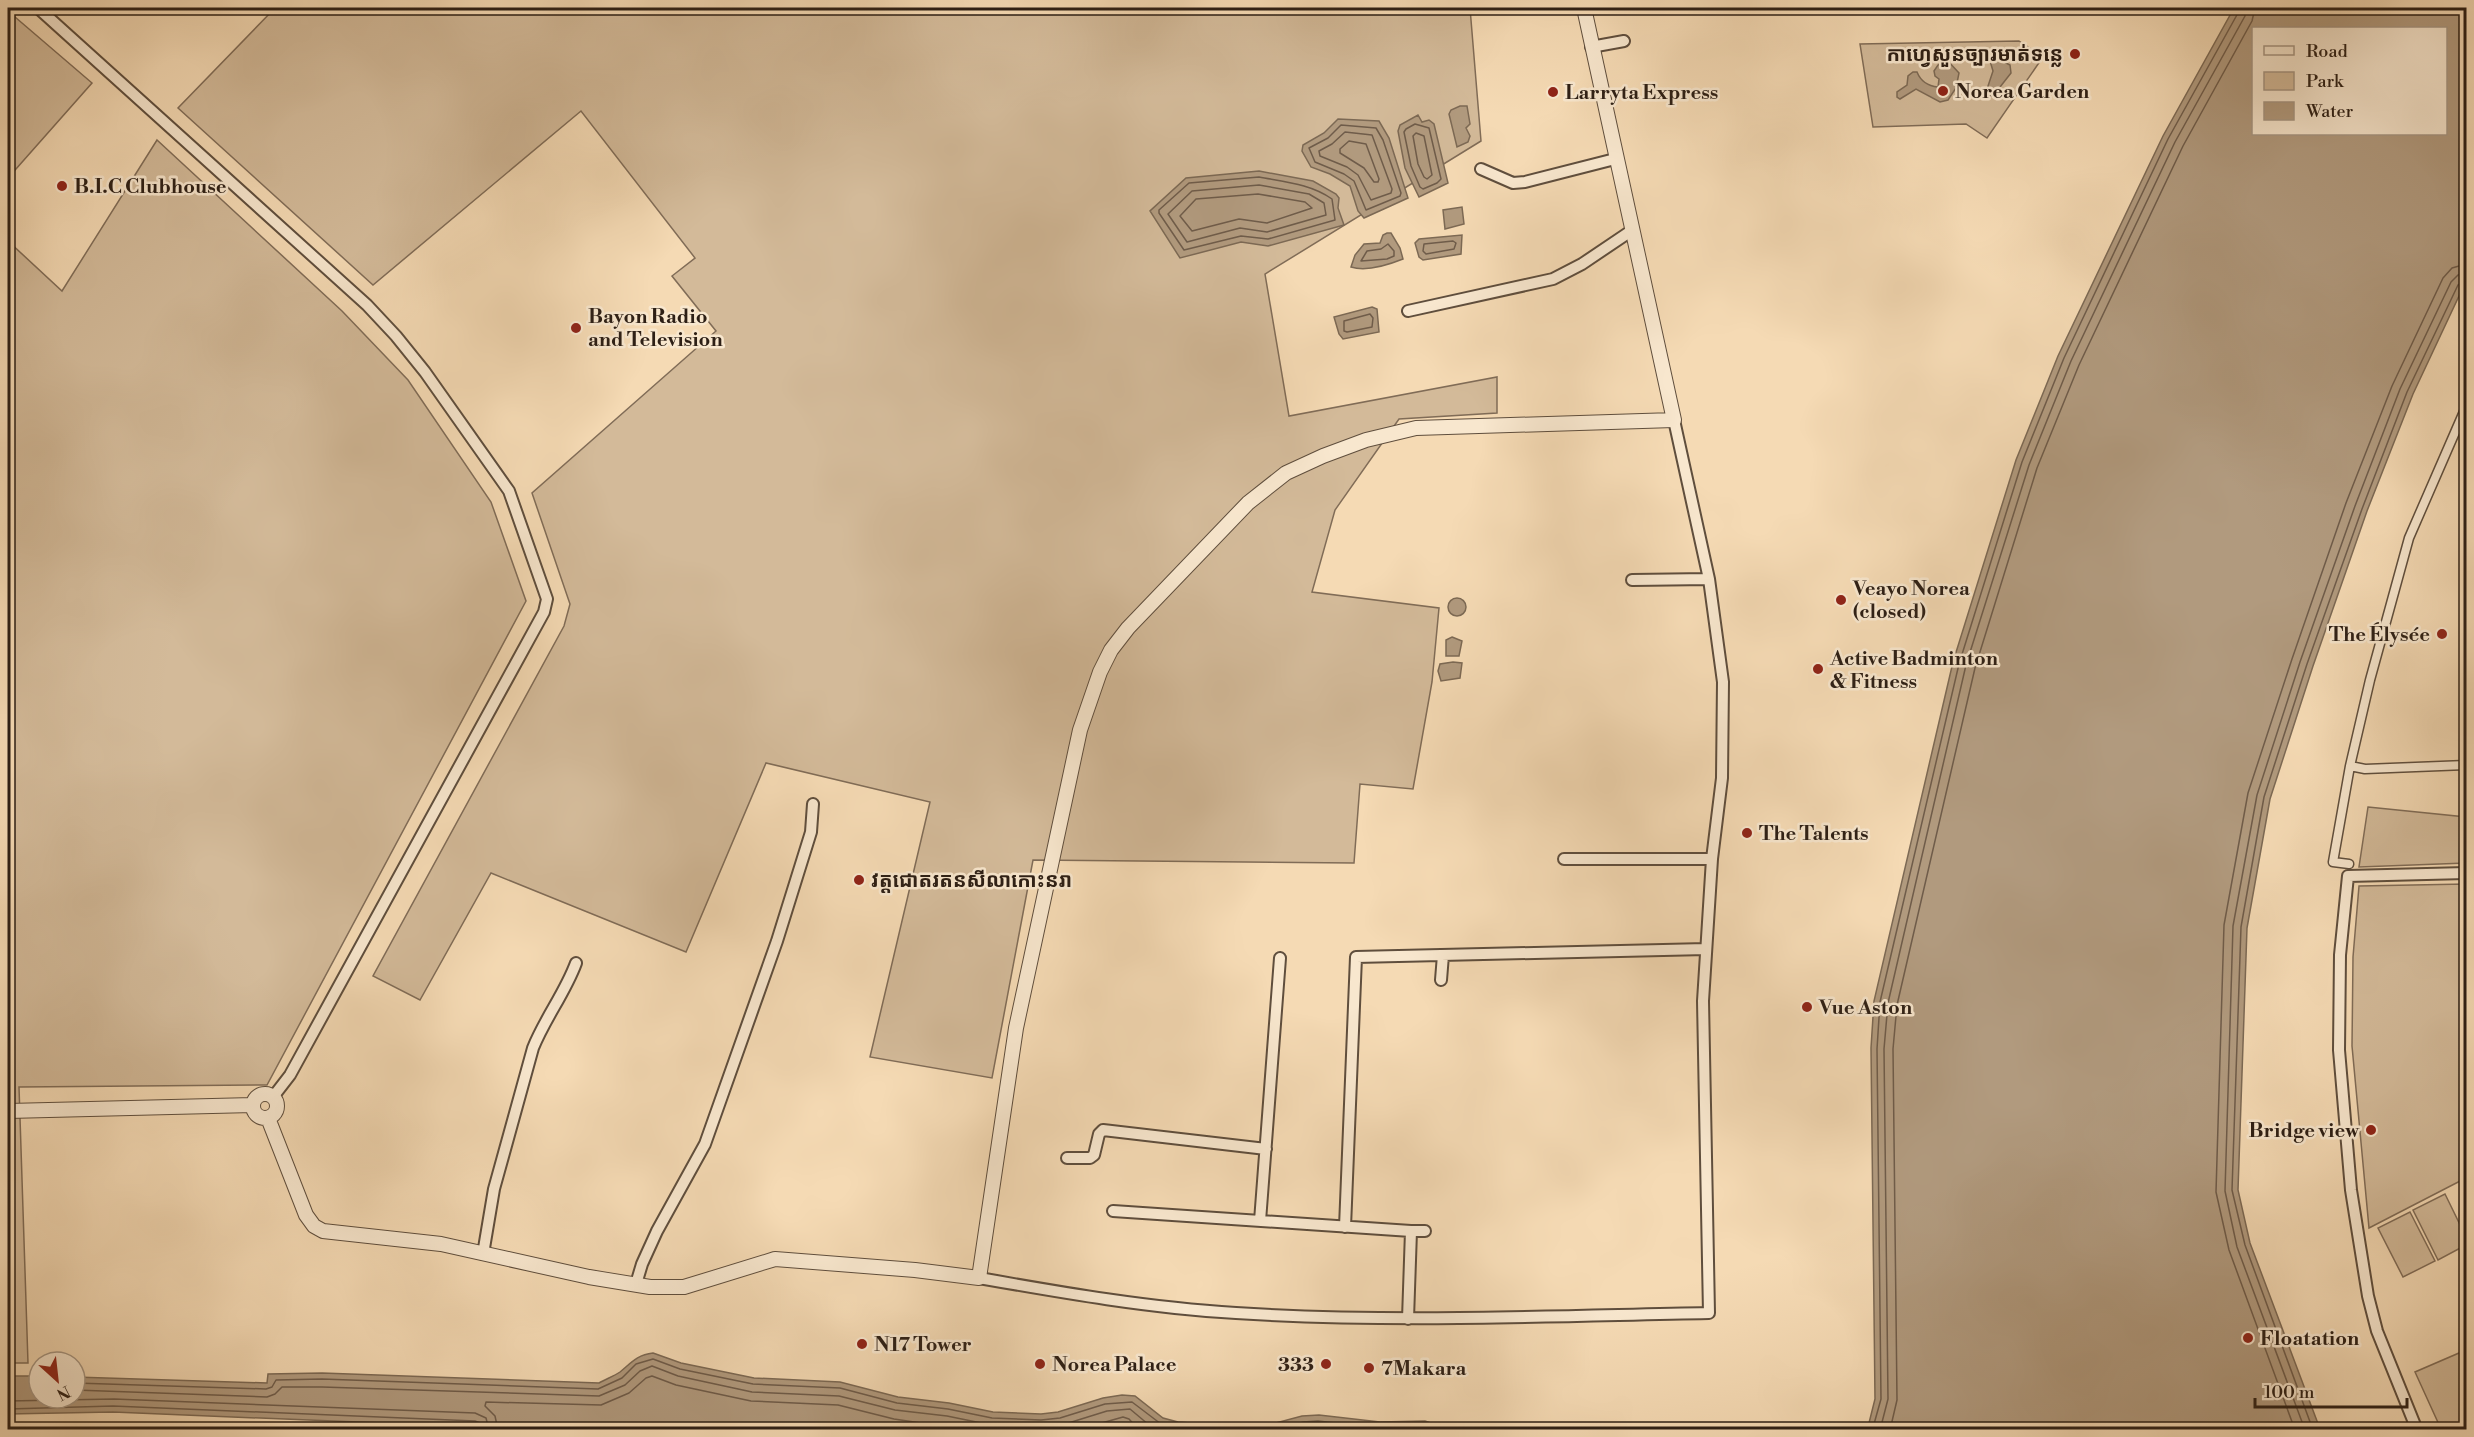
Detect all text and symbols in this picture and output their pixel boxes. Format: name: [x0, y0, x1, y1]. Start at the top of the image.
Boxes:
legend: [2252, 27, 2447, 135]
text: Road: [2306, 40, 2349, 63]
place label: កាហ្វេសួនច្បារមាត់ទន្លេ: [1887, 43, 2063, 68]
marker: កាហ្វេសួនច្បារមាត់ទន្លេ: [2068, 47, 2082, 61]
text: Park: [2306, 70, 2345, 93]
place label: Norea Garden: [1955, 80, 2090, 105]
place label: Larryta Express: [1565, 81, 1718, 106]
marker: Norea Garden: [1936, 84, 1950, 98]
marker: Larryta Express: [1546, 85, 1560, 99]
text: Water: [2305, 100, 2354, 123]
place label: B.I.C Clubhouse: [74, 175, 227, 200]
marker: B.I.C Clubhouse: [55, 179, 69, 193]
place label: Bayon Radio and Television: [588, 305, 723, 353]
marker: Bayon Radio and Television: [569, 321, 583, 335]
place label: Veayo Norea (closed): [1852, 577, 1970, 625]
marker: Veayo Norea (closed): [1834, 593, 1848, 607]
place label: The Élysée: [2329, 622, 2430, 648]
marker: The Élysée: [2435, 627, 2449, 641]
place label: Active Badminton & Fitness: [1829, 647, 1999, 695]
marker: Active Badminton & Fitness: [1811, 662, 1825, 676]
place label: The Talents: [1759, 822, 1869, 847]
marker: The Talents: [1740, 826, 1754, 840]
place label: វត្តជោតរតនសីលាកោះនរា: [871, 869, 1072, 894]
marker: វត្តជោតរតនសីលាកោះនរា: [852, 873, 866, 887]
place label: Vue Aston: [1818, 996, 1913, 1021]
marker: Vue Aston: [1800, 1000, 1814, 1014]
place label: Bridge view: [2249, 1119, 2360, 1144]
marker: Bridge view: [2364, 1123, 2378, 1137]
place label: Floatation: [2260, 1327, 2360, 1352]
marker: Floatation: [2241, 1331, 2255, 1345]
place label: N17 Tower: [874, 1333, 972, 1358]
marker: N17 Tower: [855, 1337, 869, 1351]
north arrow: [27, 1350, 87, 1410]
place label: Norea Palace: [1052, 1353, 1177, 1378]
place label: 333: [1278, 1353, 1314, 1378]
marker: Norea Palace: [1033, 1357, 1047, 1371]
marker: 333: [1319, 1357, 1333, 1371]
place label: 7Makara: [1381, 1357, 1466, 1382]
marker: 7Makara: [1362, 1361, 1376, 1375]
scale bar: [2255, 1371, 2406, 1409]
text: N: [53, 1381, 74, 1404]
text: 100 m: [2264, 1381, 2315, 1404]

